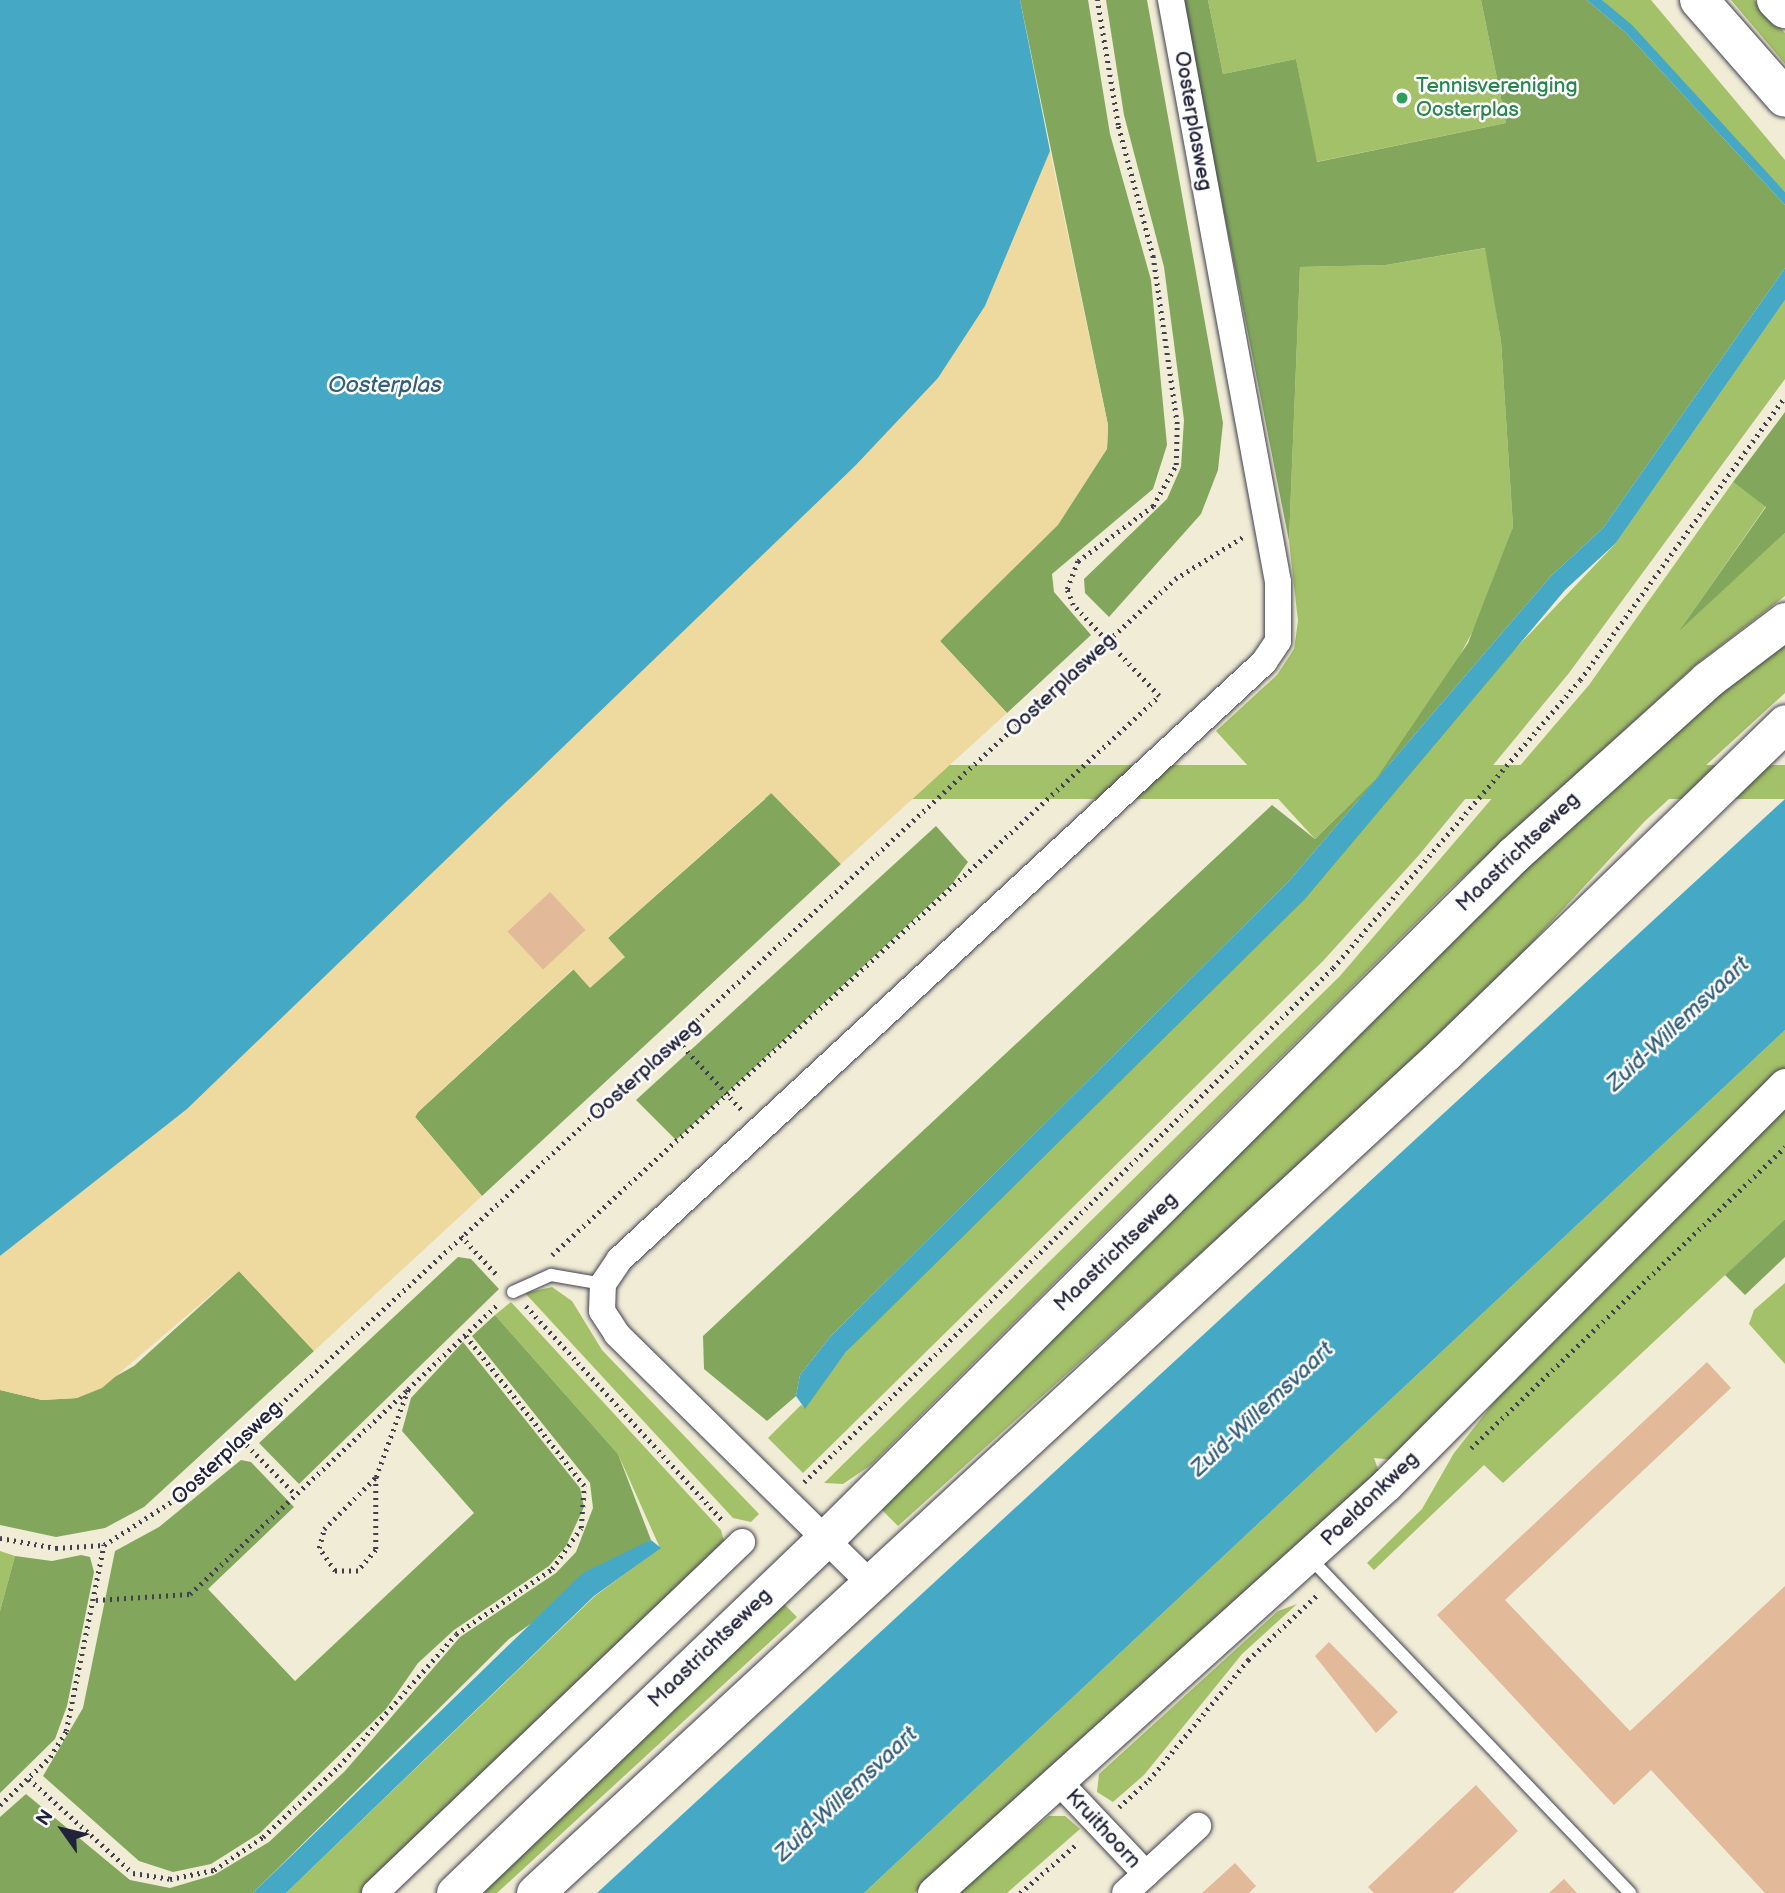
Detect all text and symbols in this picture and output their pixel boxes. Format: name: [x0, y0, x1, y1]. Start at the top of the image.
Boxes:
street label: Oosterplasweg: [1168, 49, 1218, 193]
place label: Tennisvereniging Oosterplas: [1416, 73, 1578, 123]
marker: Tennisvereniging Oosterplas: [1394, 90, 1410, 106]
water label: Oosterplas: [328, 371, 442, 399]
street label: Oosterplasweg: [1001, 628, 1121, 742]
street label: Maastrichtseweg: [1451, 787, 1585, 917]
water label: Zuid-Willemsvaart: [1601, 951, 1755, 1097]
street label: Oosterplasweg: [584, 1013, 706, 1127]
street label: Maastrichtseweg: [1049, 1187, 1183, 1317]
water label: Zuid-Willemsvaart: [1185, 1336, 1339, 1482]
street label: Oosterplasweg: [167, 1396, 287, 1510]
street label: Poeldonkweg: [1316, 1446, 1424, 1552]
street label: Maastrichtseweg: [643, 1583, 777, 1713]
water label: Zuid-Willemsvaart: [769, 1721, 923, 1867]
street label: Kruithoorn: [1060, 1784, 1146, 1874]
north arrow: [28, 1795, 98, 1865]
text: N: [32, 1806, 59, 1830]

